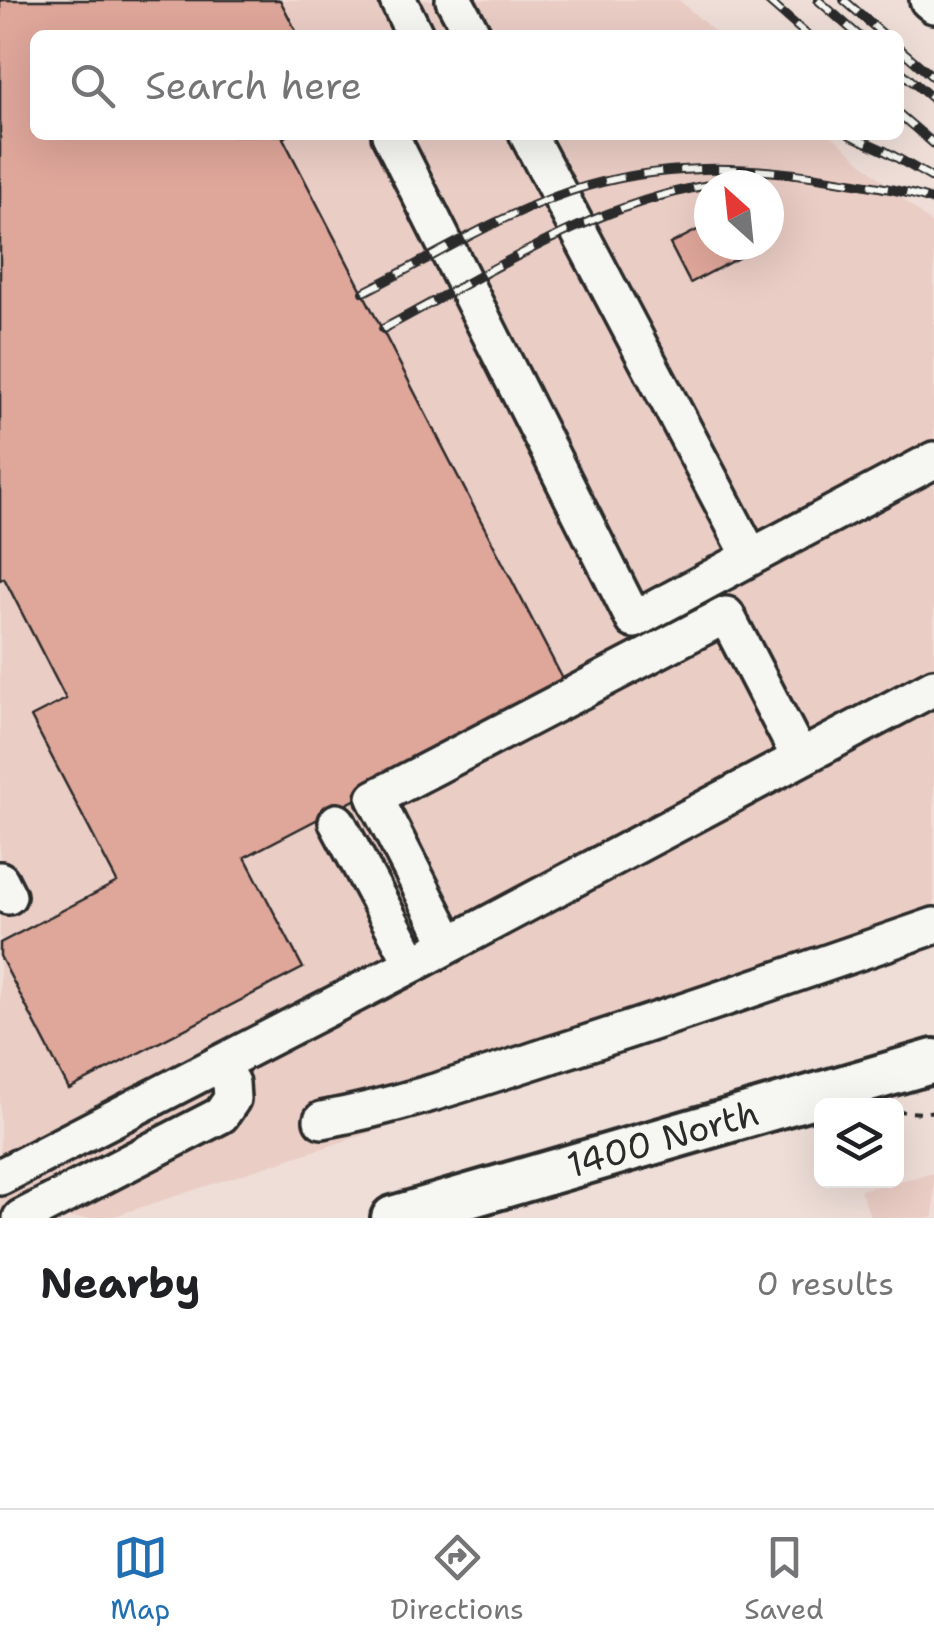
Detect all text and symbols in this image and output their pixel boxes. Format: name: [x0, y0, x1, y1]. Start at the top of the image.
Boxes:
search box: [30, 30, 904, 140]
icon: search: [65, 58, 120, 113]
text: Search here: [145, 60, 362, 111]
north arrow: [694, 170, 784, 260]
street label: 1400 North: [562, 1089, 764, 1188]
map controls: [814, 1098, 904, 1188]
button: layers: [814, 1098, 904, 1188]
text: Nearby: [40, 1255, 200, 1311]
text: 0 results: [757, 1262, 894, 1305]
tab: Map: [110, 1530, 170, 1628]
tab: Directions: [391, 1530, 524, 1628]
tab: Saved: [744, 1530, 824, 1628]

